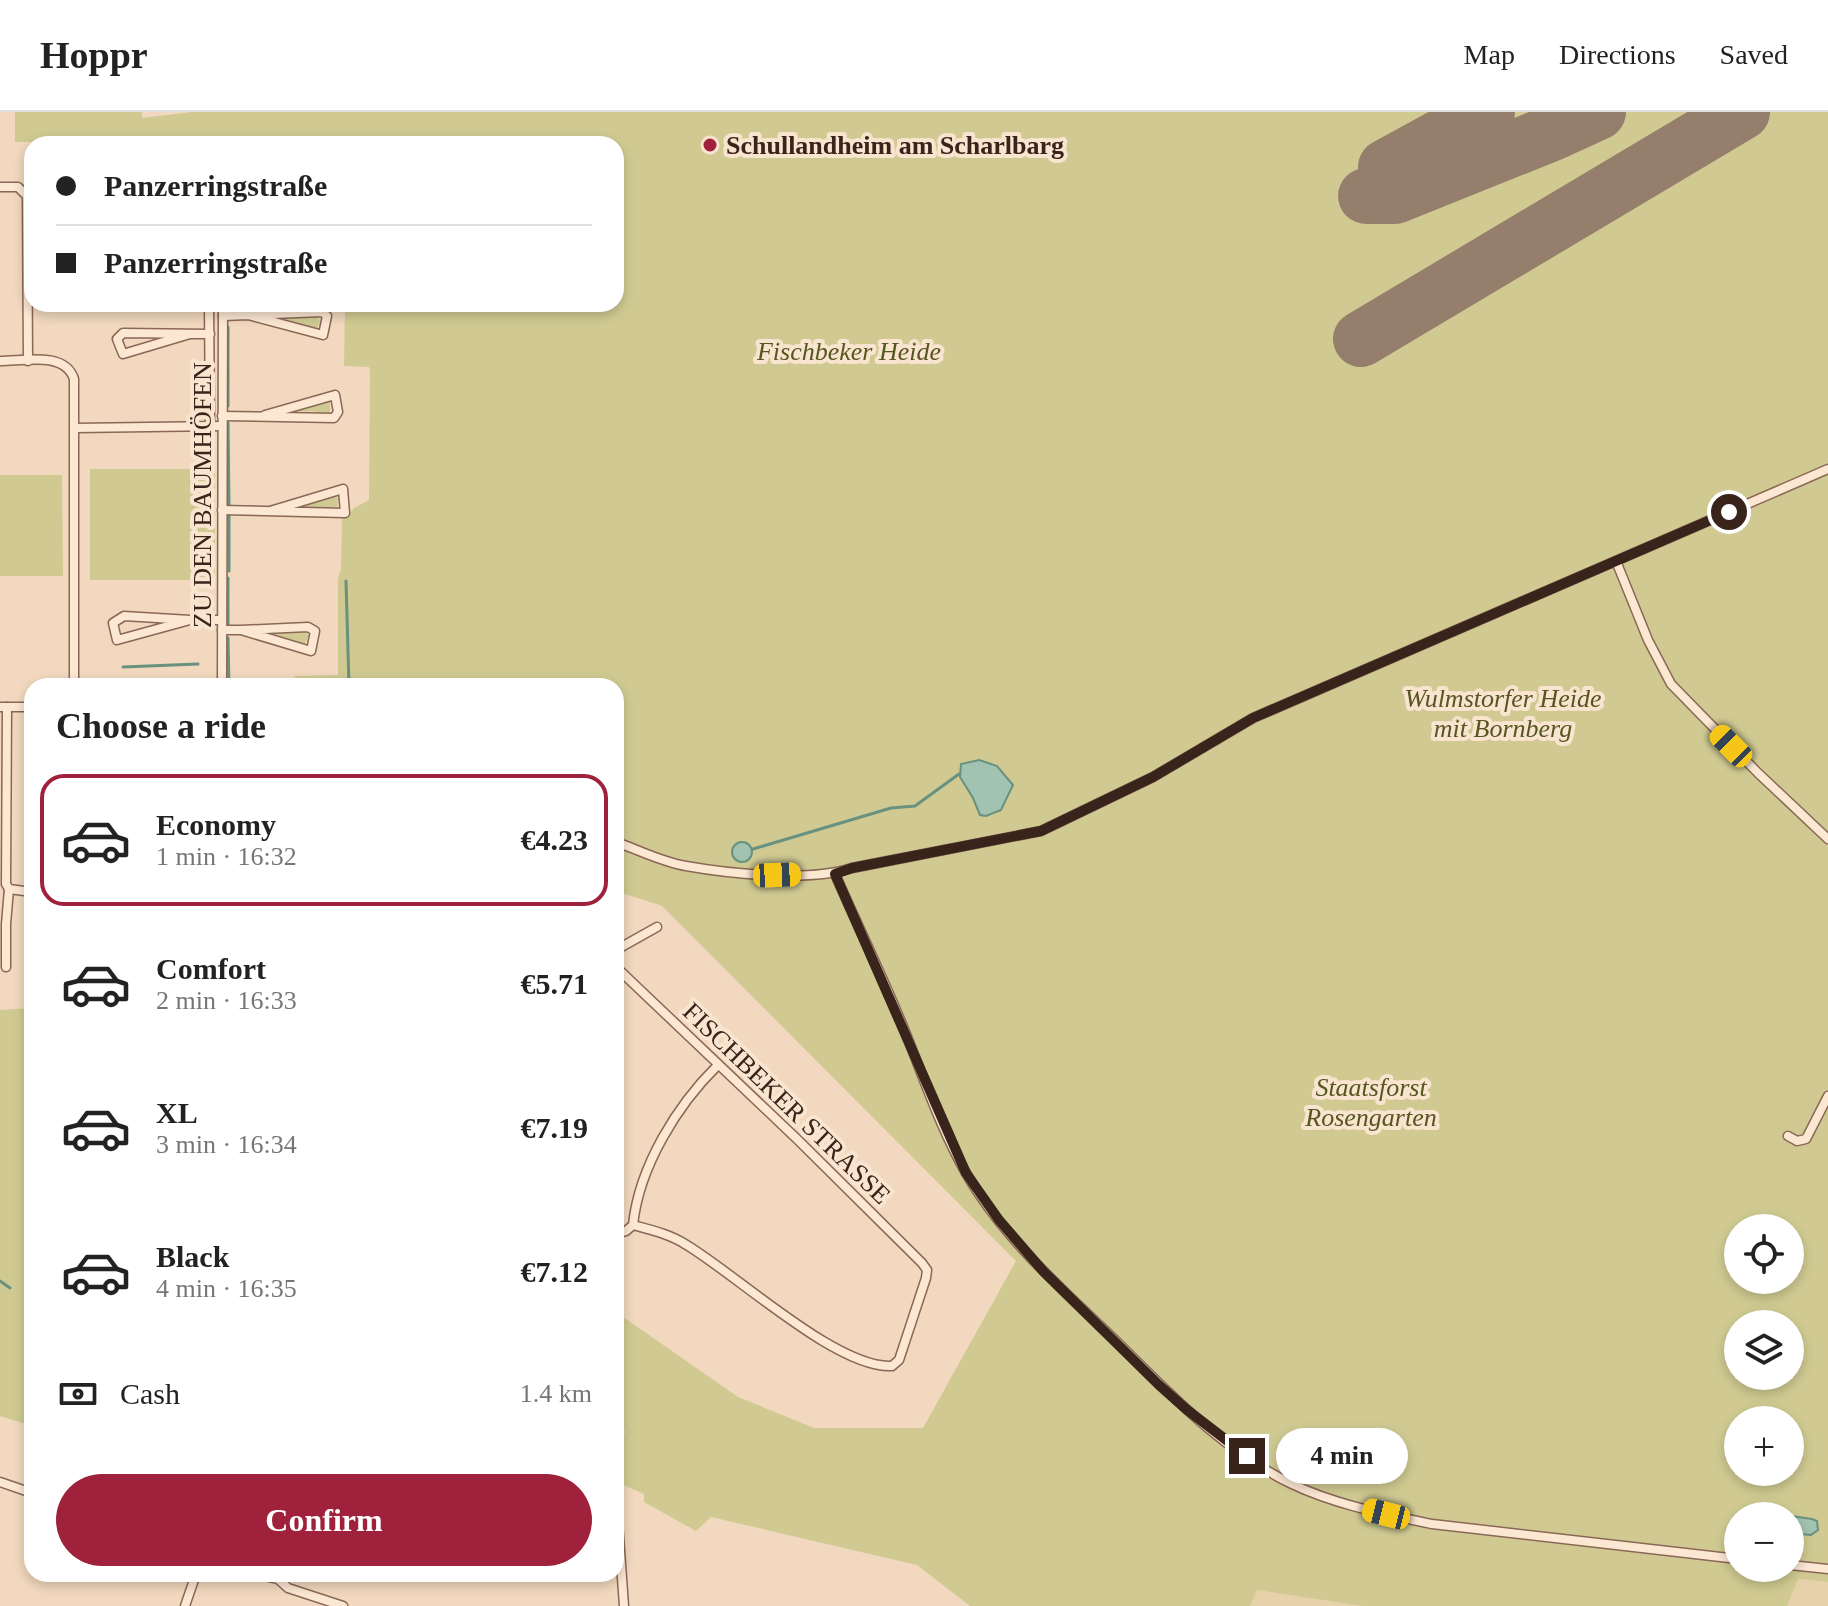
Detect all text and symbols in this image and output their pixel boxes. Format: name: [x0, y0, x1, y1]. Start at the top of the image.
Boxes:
text: Hoppr: [40, 34, 148, 76]
text: Map: [1464, 39, 1515, 70]
text: Directions: [1559, 39, 1676, 70]
text: Saved: [1720, 39, 1788, 70]
place label: Schullandheim am Scharlbarg: [726, 131, 1064, 160]
marker: Schullandheim am Scharlbarg: [701, 136, 719, 154]
text: Panzerringstraße: [104, 169, 327, 202]
text: Panzerringstraße: [104, 246, 327, 279]
park label: Fischbeker Heide: [756, 337, 941, 366]
street label: ZU DEN BAUMHÖFEN: [188, 362, 217, 628]
route start: [1711, 494, 1747, 530]
park label: Wulmstorfer Heide mit Bornberg: [1404, 684, 1602, 743]
text: Choose a ride: [56, 706, 266, 746]
car: [1706, 721, 1756, 771]
icon: car: [60, 804, 132, 876]
text: Economy: [156, 808, 276, 841]
text: €4.23: [521, 823, 588, 856]
text: 1 min · 16:32: [156, 842, 297, 871]
car: [753, 862, 801, 888]
icon: car: [60, 948, 132, 1020]
text: Comfort: [156, 952, 266, 985]
text: €5.71: [521, 967, 588, 1000]
text: 2 min · 16:33: [156, 986, 297, 1015]
street label: FISCHBEKER STRASSE: [677, 997, 896, 1210]
park label: Staatsforst Rosengarten: [1304, 1073, 1437, 1132]
icon: car: [60, 1092, 132, 1164]
text: XL: [156, 1096, 198, 1129]
text: €7.19: [521, 1111, 588, 1144]
text: 3 min · 16:34: [156, 1130, 297, 1159]
map controls: [1724, 1214, 1804, 1582]
button: locate: [1724, 1214, 1804, 1294]
icon: car: [60, 1236, 132, 1308]
text: Black: [156, 1240, 229, 1273]
text: €7.12: [521, 1255, 588, 1288]
text: 4 min · 16:35: [156, 1274, 297, 1303]
button: layers: [1724, 1310, 1804, 1390]
icon: cash: [56, 1372, 100, 1416]
text: Cash: [120, 1377, 180, 1410]
text: 1.4 km: [520, 1379, 592, 1408]
button: +: [1724, 1406, 1804, 1486]
callout: 4 min: [1275, 1428, 1407, 1484]
route end: [1229, 1438, 1265, 1474]
text: 4 min: [1311, 1441, 1373, 1470]
button: Confirm: [56, 1474, 592, 1566]
car: [1360, 1497, 1412, 1531]
button: −: [1724, 1502, 1804, 1582]

